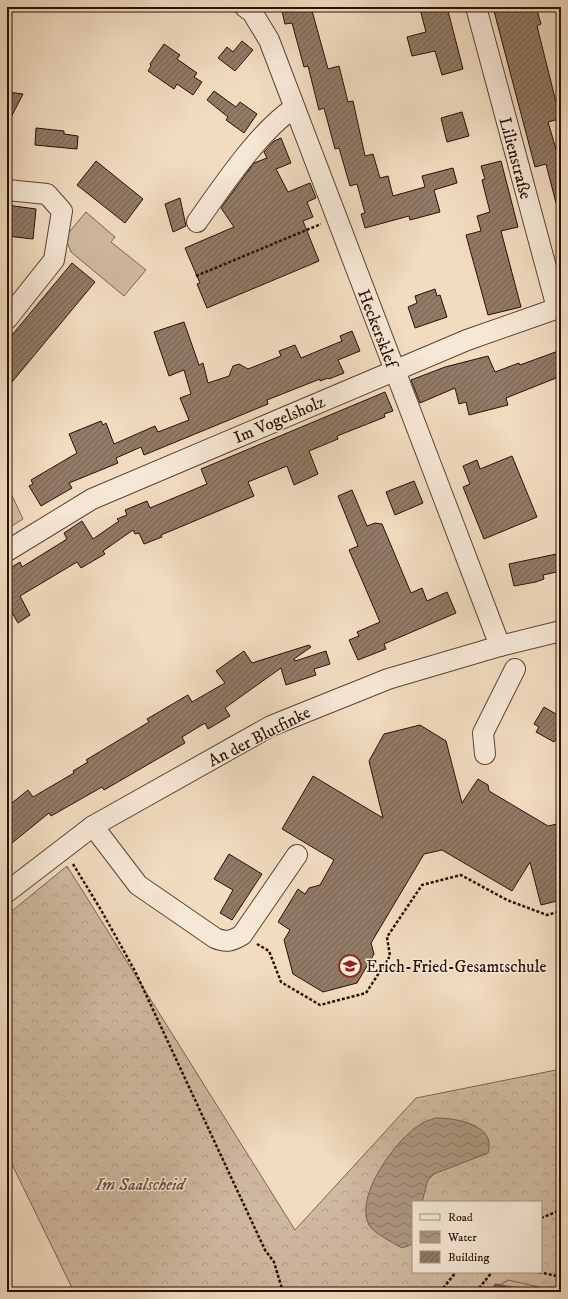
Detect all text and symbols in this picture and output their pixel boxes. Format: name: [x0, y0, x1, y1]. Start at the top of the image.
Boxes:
street label: Lilienstraße: [494, 115, 537, 202]
street label: Heckersklef: [352, 286, 403, 373]
street label: Im Vogelsholz: [230, 391, 329, 449]
street label: An der Blutfinke: [205, 702, 314, 772]
school or university icon: Erich-Fried-Gesamtschule: [337, 953, 363, 979]
place label: Erich-Fried-Gesamtschule: [366, 956, 547, 978]
park label: Im Saalscheid: [94, 1174, 188, 1196]
legend: [412, 1201, 542, 1273]
text: Road: [448, 1210, 473, 1225]
text: Water: [447, 1230, 477, 1245]
text: Building: [448, 1250, 489, 1265]

